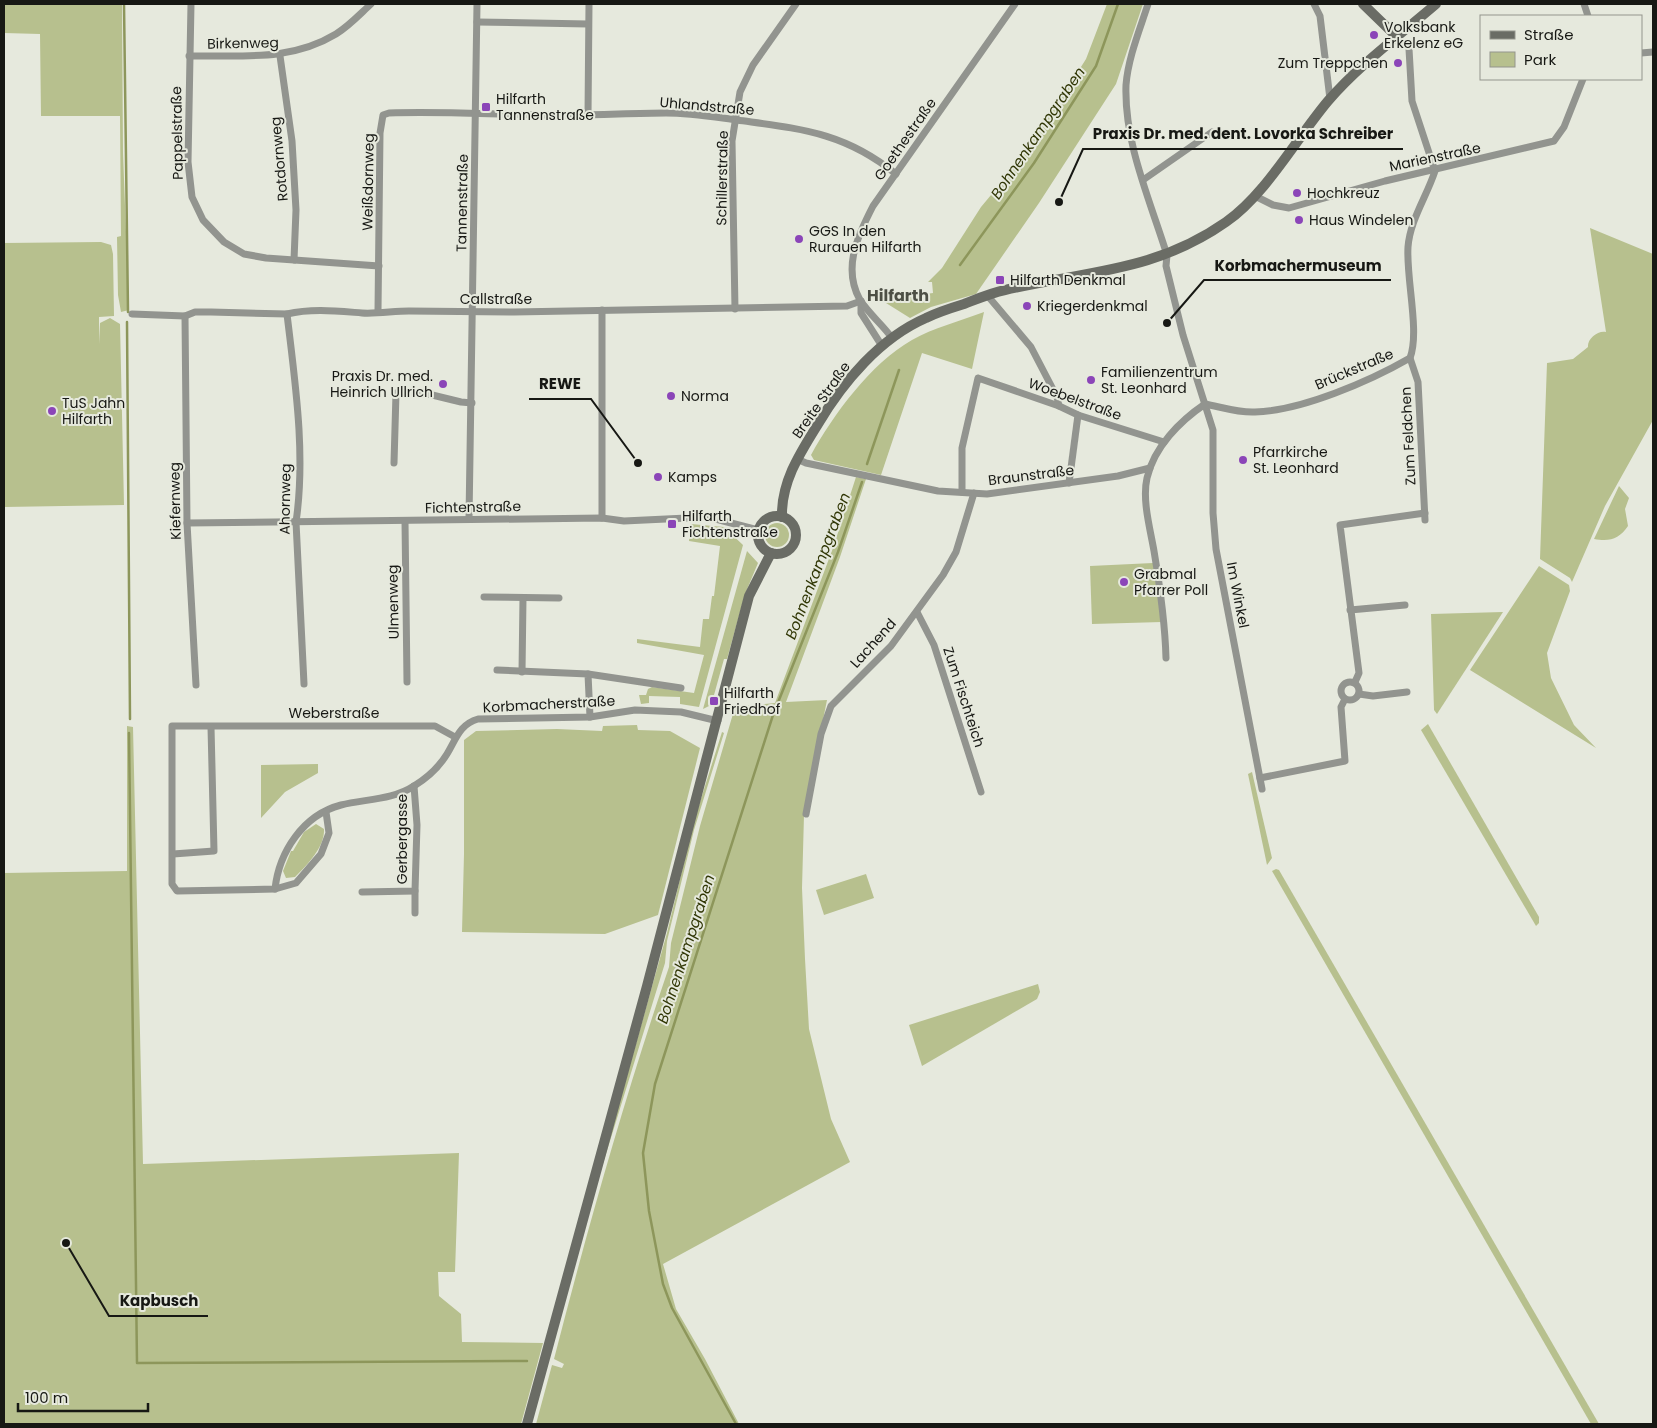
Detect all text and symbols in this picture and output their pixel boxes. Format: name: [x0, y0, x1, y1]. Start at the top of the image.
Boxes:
legend: [1480, 15, 1642, 80]
place label: Volksbank Erkelenz eG: [1384, 17, 1463, 53]
text: Straße: [1524, 24, 1574, 45]
marker: Volksbank Erkelenz eG: [1368, 29, 1380, 41]
street label: Birkenweg: [207, 32, 279, 54]
text: Park: [1524, 49, 1556, 70]
place label: Zum Treppchen: [1278, 53, 1388, 73]
marker: Zum Treppchen: [1392, 57, 1404, 69]
water label: Bohnenkampgraben: [985, 62, 1090, 203]
street label: Pappelstraße: [166, 86, 188, 180]
place label: Hilfarth Tannenstraße: [496, 89, 594, 125]
street label: Uhlandstraße: [659, 92, 756, 120]
street label: Goethestraße: [869, 93, 941, 184]
marker: Hilfarth Tannenstraße: [480, 101, 492, 113]
street label: Rotdornweg: [265, 116, 293, 202]
callout: Praxis Dr. med. dent. Lovorka Schreiber: [1083, 119, 1403, 149]
text: Praxis Dr. med. dent. Lovorka Schreiber: [1093, 123, 1394, 144]
street label: Schillerstraße: [711, 130, 733, 226]
street label: Weißdornweg: [357, 133, 379, 231]
street label: Marienstraße: [1387, 137, 1483, 176]
street label: Tannenstraße: [451, 154, 473, 252]
place label: Hochkreuz: [1307, 183, 1380, 203]
marker: Hochkreuz: [1291, 187, 1303, 199]
place label: Haus Windelen: [1309, 210, 1413, 230]
marker: Haus Windelen: [1293, 214, 1305, 226]
place label: GGS In den Rurauen Hilfarth: [809, 221, 921, 257]
marker: GGS In den Rurauen Hilfarth: [793, 233, 805, 245]
callout: Korbmachermuseum: [1204, 250, 1391, 280]
text: Korbmachermuseum: [1214, 255, 1382, 276]
place label: Hilfarth Denkmal: [1010, 270, 1126, 290]
marker: Hilfarth Denkmal: [994, 274, 1006, 286]
district label: Hilfarth: [867, 284, 929, 307]
street label: Callstraße: [460, 289, 533, 309]
place label: Kriegerdenkmal: [1037, 296, 1148, 316]
marker: Kriegerdenkmal: [1021, 300, 1033, 312]
street label: Brückstraße: [1312, 343, 1397, 395]
street label: Breite Straße: [787, 357, 855, 442]
place label: Familienzentrum St. Leonhard: [1101, 362, 1218, 398]
place label: Praxis Dr. med. Heinrich Ullrich: [330, 366, 433, 402]
callout: REWE: [529, 369, 591, 399]
text: REWE: [539, 373, 581, 394]
street label: Woebelstraße: [1025, 373, 1125, 425]
marker: Familienzentrum St. Leonhard: [1085, 374, 1097, 386]
marker: Praxis Dr. med. Heinrich Ullrich: [437, 378, 449, 390]
place label: Norma: [681, 386, 729, 406]
street label: Zum Feldchen: [1395, 386, 1421, 486]
marker: Norma: [665, 390, 677, 402]
place label: TuS Jahn Hilfarth: [62, 393, 125, 429]
marker: TuS Jahn Hilfarth: [46, 405, 58, 417]
place label: Pfarrkirche St. Leonhard: [1253, 442, 1339, 478]
marker: Pfarrkirche St. Leonhard: [1237, 454, 1249, 466]
street label: Braunstraße: [987, 460, 1075, 490]
street label: Kiefernweg: [164, 462, 186, 540]
street label: Ahornweg: [274, 463, 296, 535]
place label: Kamps: [668, 467, 717, 487]
marker: Kamps: [652, 471, 664, 483]
water label: Bohnenkampgraben: [780, 490, 855, 642]
street label: Fichtenstraße: [425, 496, 521, 518]
place label: Hilfarth Fichtenstraße: [682, 506, 778, 542]
marker: Hilfarth Fichtenstraße: [666, 518, 678, 530]
street label: Im Winkel: [1222, 560, 1254, 630]
place label: Grabmal Pfarrer Poll: [1134, 564, 1208, 600]
street label: Ulmenweg: [382, 565, 404, 639]
marker: Grabmal Pfarrer Poll: [1118, 576, 1130, 588]
street label: Lachend: [845, 614, 901, 672]
street label: Zum Fischteich: [938, 644, 990, 750]
place label: Hilfarth Friedhof: [724, 683, 781, 719]
street label: Korbmacherstraße: [482, 691, 616, 717]
marker: Hilfarth Friedhof: [708, 695, 720, 707]
street label: Weberstraße: [288, 703, 380, 723]
street label: Gerbergasse: [392, 793, 412, 884]
water label: Bohnenkampgraben: [652, 872, 720, 1026]
callout: Kapbusch: [109, 1286, 208, 1316]
text: Kapbusch: [120, 1290, 198, 1311]
scale bar: [18, 1380, 148, 1412]
text: 100 m: [25, 1387, 68, 1408]

